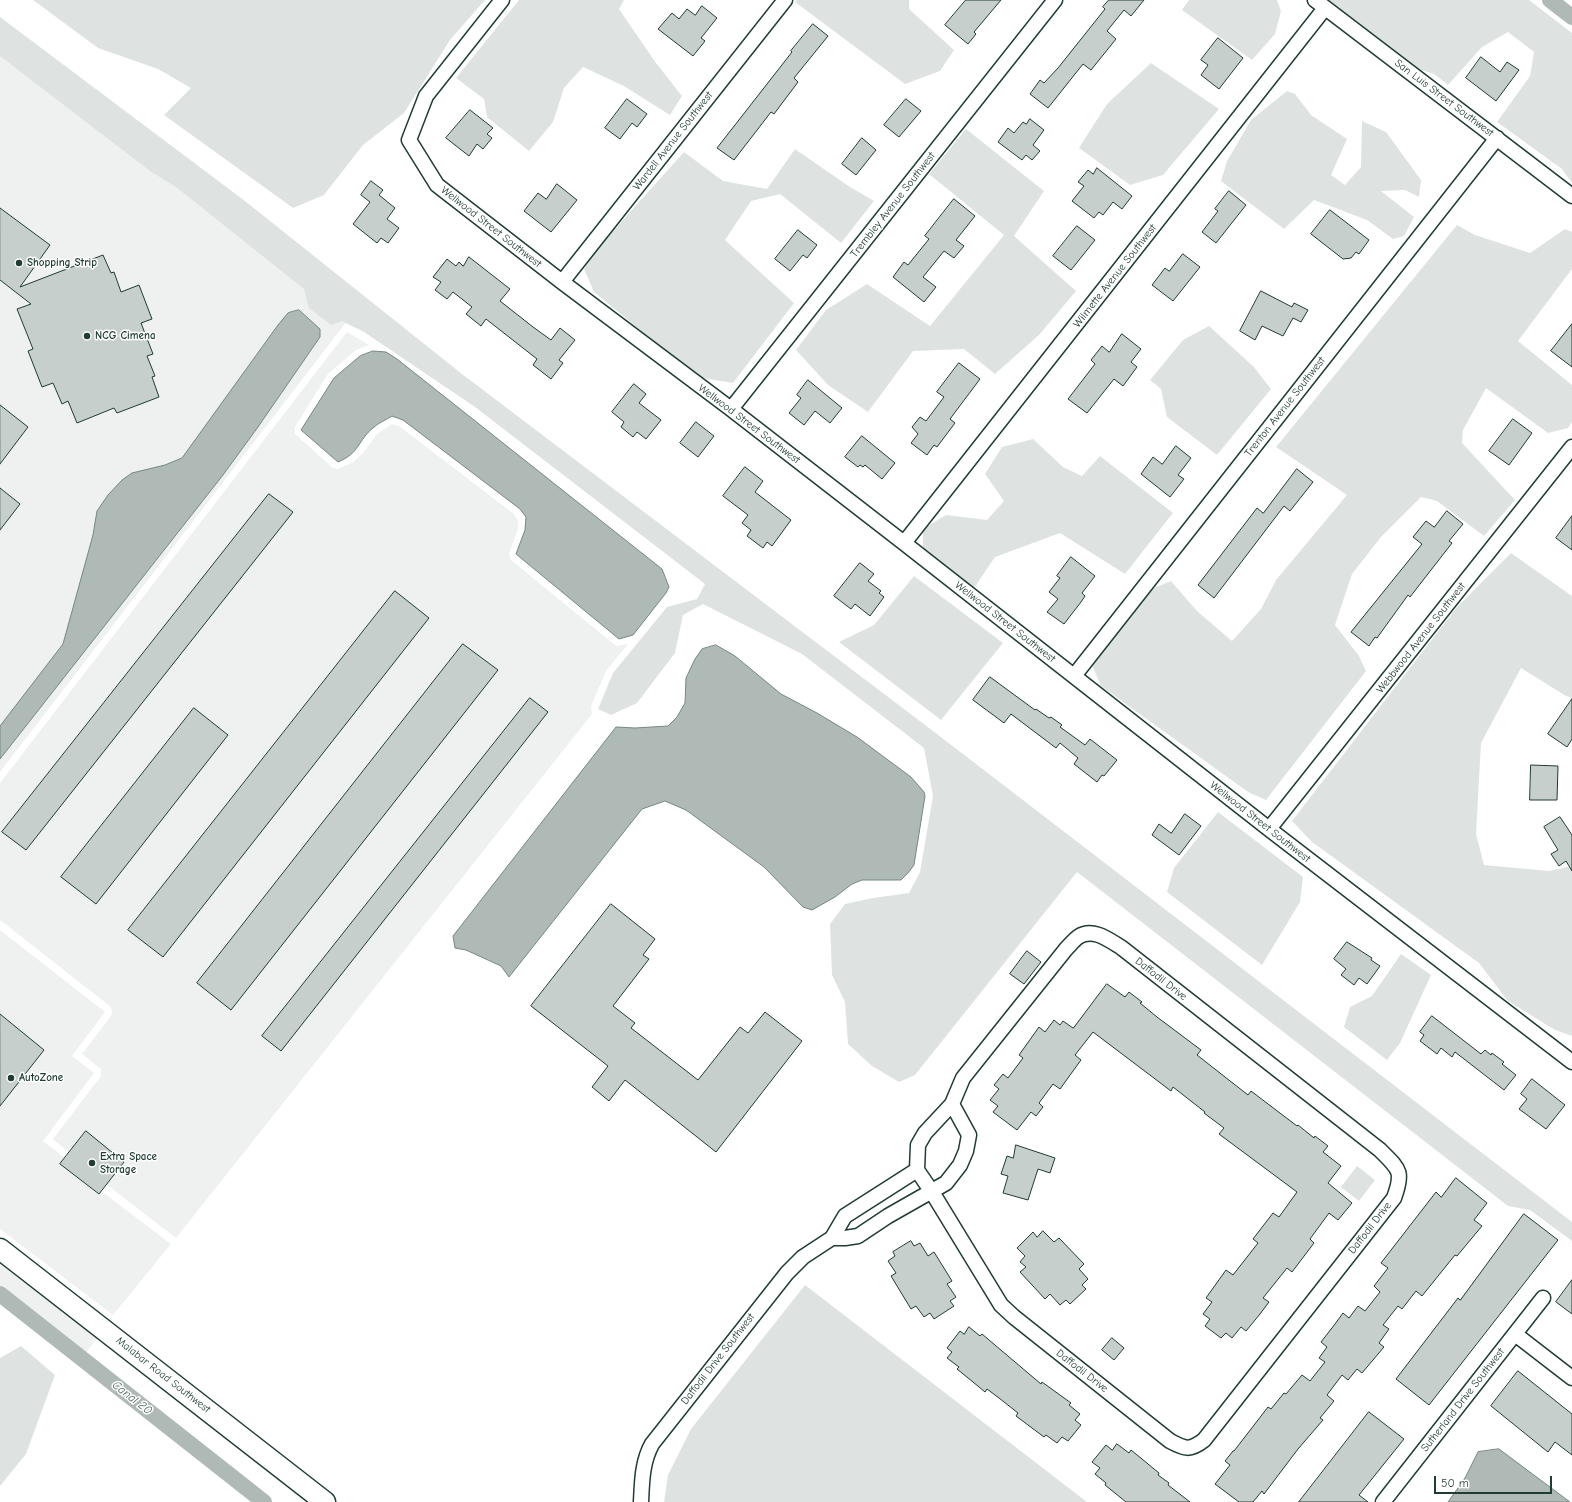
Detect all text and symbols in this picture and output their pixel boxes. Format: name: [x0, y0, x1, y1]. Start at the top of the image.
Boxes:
street label: San Luis Street Southwest: [1392, 56, 1496, 140]
street label: Wardell Avenue Southwest: [630, 89, 716, 193]
street label: Trembley Avenue Southwest: [848, 150, 938, 260]
street label: Wellwood Street Southwest: [438, 184, 544, 270]
street label: Wilmette Avenue Southwest: [1071, 222, 1159, 330]
place label: Shopping Strip: [27, 256, 97, 270]
marker: Shopping Strip: [14, 258, 24, 268]
place label: NCG Cimena: [95, 329, 155, 343]
marker: NCG Cimena: [82, 331, 92, 341]
street label: Trenton Avenue Southwest: [1242, 354, 1328, 460]
street label: Wellwood Street Southwest: [696, 381, 802, 467]
street label: Wellwood Street Southwest: [952, 579, 1058, 665]
street label: Webbwood Avenue Southwest: [1374, 580, 1468, 696]
street label: Wellwood Street Southwest: [1207, 779, 1313, 865]
street label: Daffodil Drive: [1132, 955, 1190, 1003]
place label: AutoZone: [19, 1071, 63, 1085]
marker: AutoZone: [6, 1073, 16, 1083]
place label: Extra Space Storage: [100, 1150, 157, 1176]
marker: Extra Space Storage: [87, 1158, 97, 1168]
street label: Daffodil Drive: [1346, 1199, 1394, 1257]
street label: Daffodil Drive Southwest: [678, 1311, 758, 1407]
street label: Malabar Road Southwest: [113, 1334, 213, 1416]
street label: Sutherland Drive Southwest: [1418, 1346, 1508, 1454]
street label: Daffodil Drive: [1053, 1347, 1111, 1395]
water label: Canal 20: [109, 1378, 155, 1418]
scale bar: [1436, 1468, 1554, 1494]
text: 50 m: [1441, 1476, 1469, 1490]

